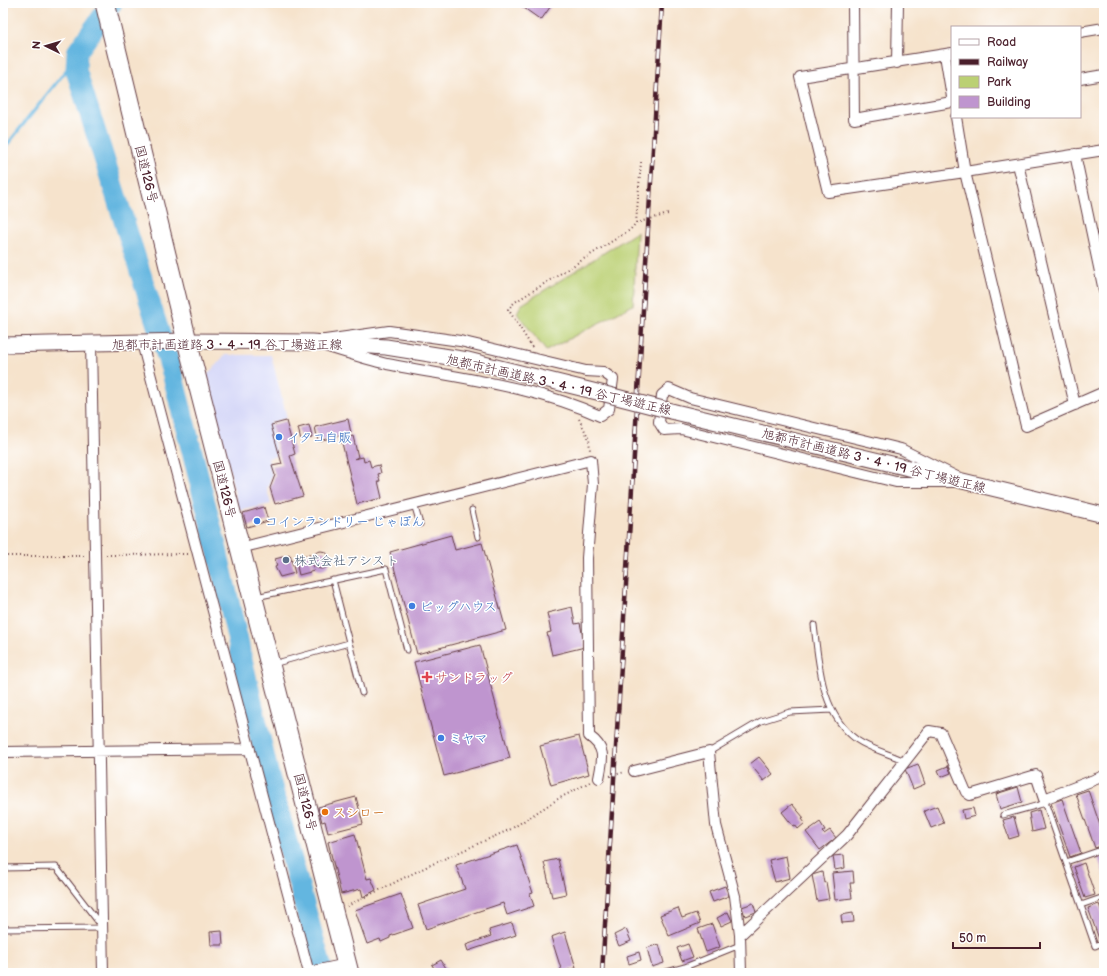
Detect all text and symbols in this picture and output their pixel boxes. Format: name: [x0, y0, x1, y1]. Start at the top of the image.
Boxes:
north arrow: [26, 26, 66, 66]
legend: [951, 26, 1081, 118]
text: Road: [987, 35, 1016, 50]
text: N: [30, 40, 43, 50]
text: Railway: [987, 55, 1029, 70]
text: Park: [987, 75, 1011, 90]
text: Building: [987, 95, 1031, 110]
street label: 国道126号: [131, 143, 161, 205]
street label: 旭都市計画道路 3・4・19 谷丁場遊正線: [112, 337, 343, 353]
street label: 旭都市計画道路 3・4・19 谷丁場遊正線: [445, 351, 674, 419]
street label: 旭都市計画道路 3・4・19 谷丁場遊正線: [760, 425, 988, 497]
place label: イタコ自販: [287, 430, 351, 446]
marker: イタコ自販: [274, 432, 284, 442]
street label: 国道126号: [209, 458, 239, 520]
place label: コインランドリー じゃぼん: [265, 514, 425, 530]
marker: コインランドリー じゃぼん: [252, 516, 262, 526]
place label: 株式会社アシスト: [294, 553, 399, 569]
marker: 株式会社アシスト: [281, 555, 291, 565]
place label: ビッグハウス: [420, 599, 497, 615]
marker: ビッグハウス: [407, 601, 417, 611]
place label: サンドラッグ: [435, 670, 513, 686]
marker: サンドラッグ: [422, 672, 432, 682]
place label: ミヤマ: [449, 731, 488, 747]
marker: ミヤマ: [436, 733, 446, 743]
street label: 国道126号: [290, 771, 320, 833]
place label: スシロー: [333, 805, 385, 821]
marker: スシロー: [320, 807, 330, 817]
scale bar: [953, 924, 1040, 950]
text: 50 m: [959, 931, 986, 946]

